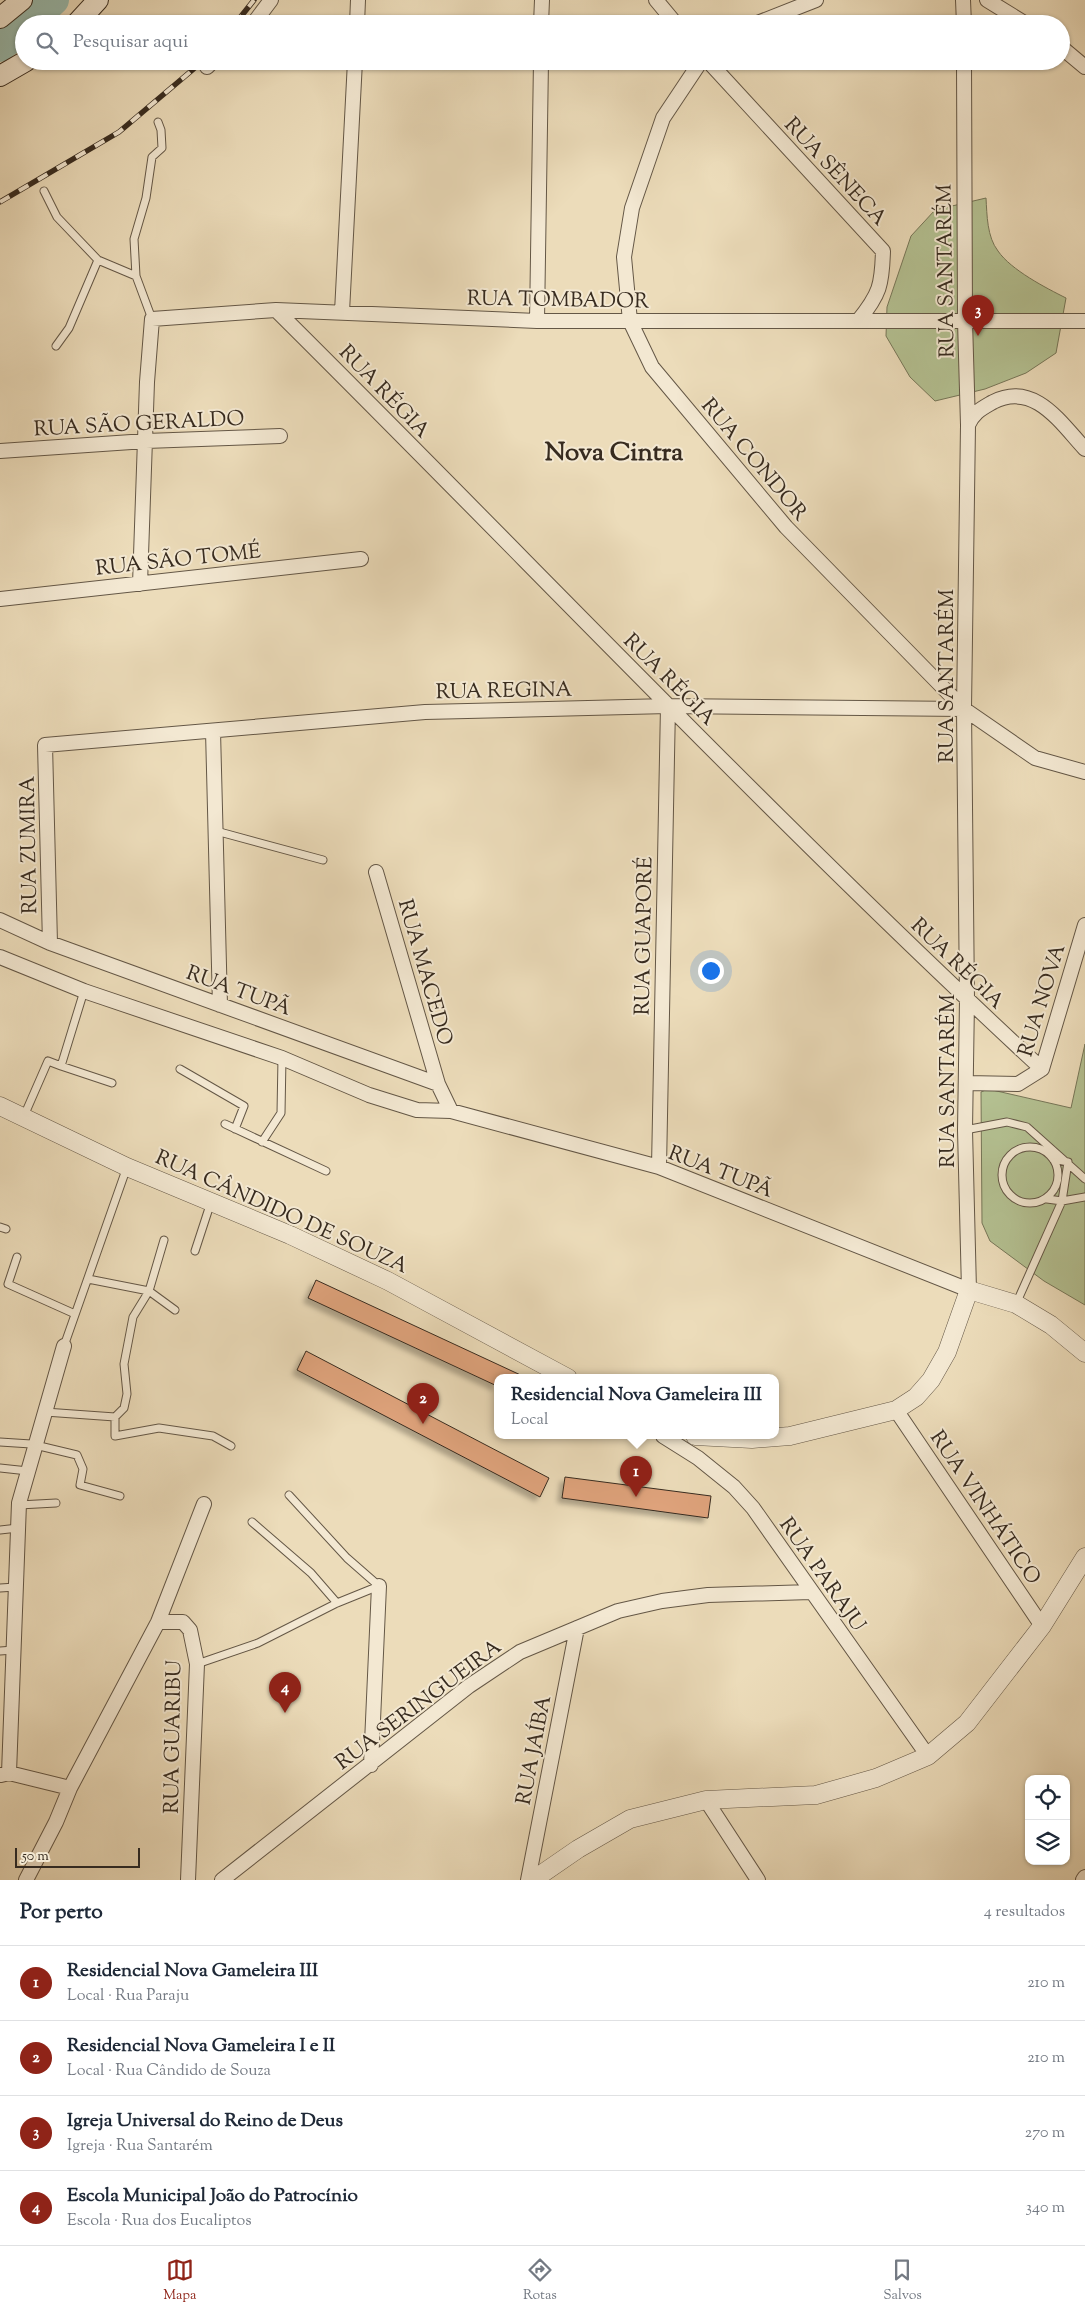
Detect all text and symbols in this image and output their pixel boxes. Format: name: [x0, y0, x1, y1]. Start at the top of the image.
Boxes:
search box: [15, 15, 1070, 70]
icon: search: [33, 29, 61, 57]
text: Pesquisar aqui: [73, 29, 188, 56]
street label: RUA SÊNECA: [776, 111, 893, 233]
street label: RUA SANTARÉM: [930, 184, 964, 358]
street label: RUA TOMBADOR: [467, 284, 649, 318]
pin: 3: [962, 295, 994, 336]
street label: RUA RÉGIA: [331, 339, 436, 446]
street label: RUA CONDOR: [693, 392, 814, 528]
street label: RUA SÃO GERALDO: [33, 405, 245, 445]
district label: Nova Cintra: [545, 435, 683, 472]
street label: RUA SÃO TOMÉ: [94, 537, 263, 585]
street label: RUA SANTARÉM: [933, 589, 963, 763]
street label: RUA RÉGIA: [616, 627, 722, 733]
street label: RUA REGINA: [435, 676, 573, 708]
street label: RUA ZUMIRA: [14, 775, 46, 914]
street label: RUA GUAPORÉ: [629, 856, 661, 1016]
street label: RUA MACEDO: [389, 896, 459, 1049]
street label: RUA RÉGIA: [903, 912, 1010, 1017]
street label: RUA NOVA: [1012, 941, 1074, 1061]
your location: [698, 958, 724, 984]
street label: RUA TUPÃ: [181, 959, 295, 1025]
street label: RUA SANTARÉM: [934, 994, 964, 1168]
street label: RUA TUPÃ: [664, 1139, 777, 1207]
street label: RUA CÂNDIDO DE SOUZA: [150, 1143, 412, 1282]
popup: [494, 1374, 779, 1439]
text: Residencial Nova Gameleira III: [511, 1382, 762, 1409]
pin: 2: [407, 1383, 439, 1424]
text: Local: [511, 1409, 548, 1432]
street label: RUA VINHÁTICO: [922, 1425, 1047, 1591]
pin: 1: [620, 1456, 652, 1497]
street label: RUA PARAJU: [771, 1512, 872, 1638]
street label: RUA SERINGUEIRA: [330, 1633, 509, 1778]
street label: RUA GUARIBU: [158, 1660, 190, 1814]
pin: 4: [269, 1672, 301, 1713]
street label: RUA JAÍBA: [510, 1693, 560, 1808]
map controls: [1025, 1775, 1070, 1865]
button: locate: [1025, 1775, 1070, 1820]
button: layers: [1025, 1820, 1070, 1865]
scale bar: [15, 1845, 140, 1868]
text: 50 m: [22, 1847, 49, 1867]
text: Por perto: [20, 1898, 103, 1928]
text: 4 resultados: [984, 1901, 1065, 1924]
text: Residencial Nova Gameleira III: [67, 1958, 318, 1985]
text: 1: [33, 1972, 39, 1995]
text: 210 m: [1027, 1972, 1065, 1995]
text: Local · Rua Paraju: [67, 1985, 189, 2008]
text: Residencial Nova Gameleira I e II: [67, 2033, 335, 2060]
text: 2: [32, 2047, 40, 2070]
text: 210 m: [1027, 2047, 1065, 2070]
text: Local · Rua Cândido de Souza: [67, 2060, 271, 2083]
text: Igreja Universal do Reino de Deus: [67, 2108, 343, 2135]
text: 3: [33, 2122, 39, 2145]
text: 270 m: [1025, 2122, 1065, 2145]
text: Igreja · Rua Santarém: [67, 2135, 213, 2158]
text: Escola Municipal João do Patrocínio: [67, 2183, 358, 2210]
text: 4: [32, 2197, 40, 2220]
text: 340 m: [1026, 2197, 1065, 2220]
text: Escola · Rua dos Eucaliptos: [67, 2210, 252, 2233]
tab: Mapa: [163, 2256, 197, 2306]
tab: Rotas: [523, 2256, 557, 2306]
tab: Salvos: [883, 2256, 922, 2306]

